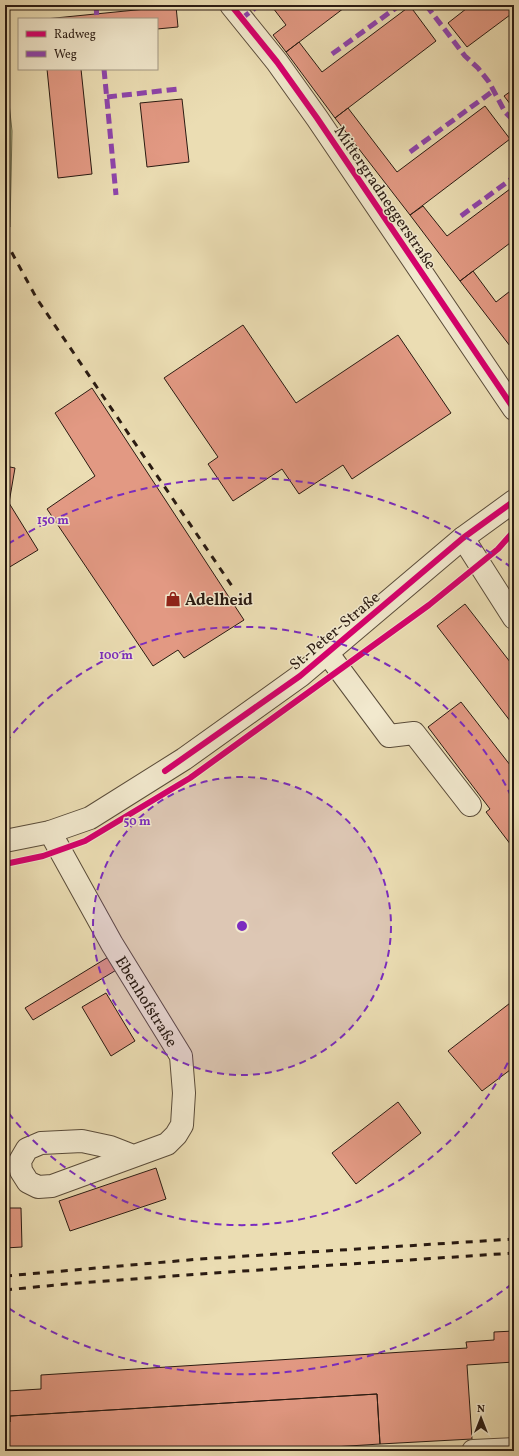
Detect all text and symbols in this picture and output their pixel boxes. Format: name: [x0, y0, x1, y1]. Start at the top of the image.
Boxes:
legend: [18, 18, 158, 70]
text: Radweg: [54, 27, 96, 43]
text: Weg: [54, 47, 77, 63]
street label: Mittergradneggerstraße: [328, 122, 441, 274]
text: 150 m: [37, 513, 69, 529]
street label: St.-Peter-Straße: [285, 587, 385, 676]
shop icon: Adelheid: [164, 590, 182, 608]
place label: Adelheid: [185, 590, 253, 612]
text: 100 m: [99, 648, 133, 664]
text: 50 m: [123, 814, 151, 830]
centre of rings: [235, 919, 249, 933]
street label: Ebenhofstraße: [109, 952, 182, 1052]
north arrow: [461, 1398, 501, 1438]
text: N: [477, 1402, 485, 1417]

